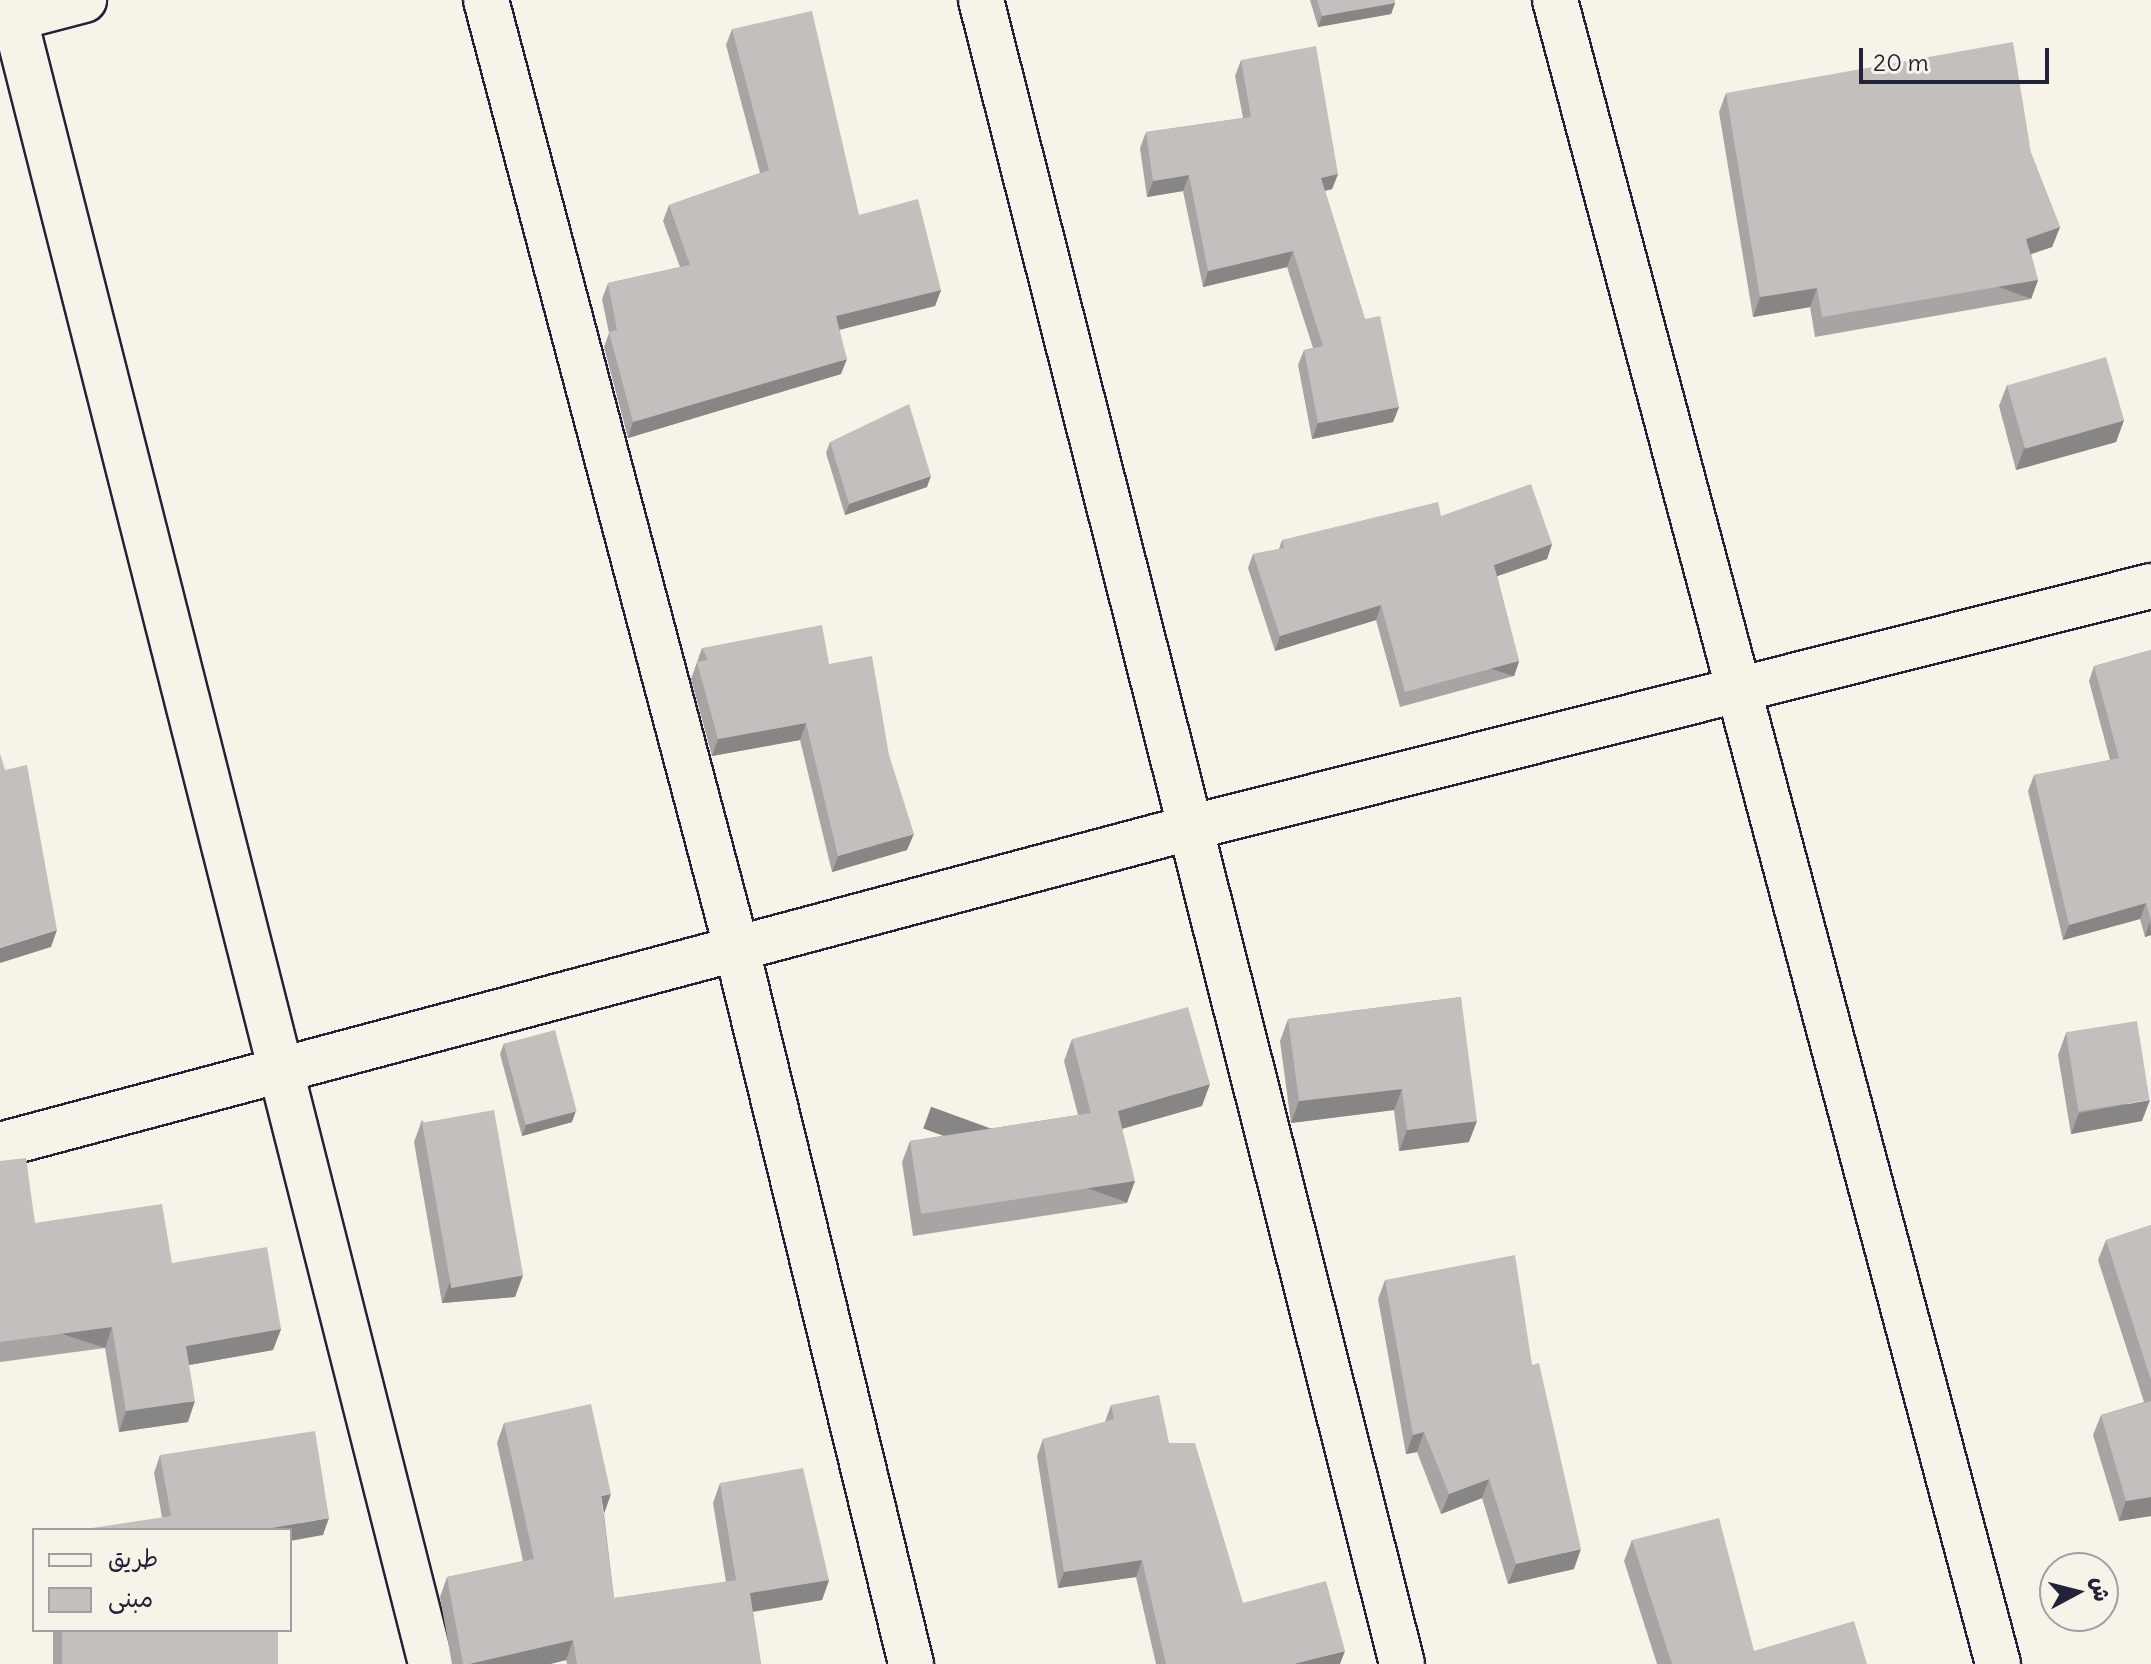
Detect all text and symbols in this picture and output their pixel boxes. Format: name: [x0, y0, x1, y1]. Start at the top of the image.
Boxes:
scale bar: [1863, 32, 2053, 82]
text: 20 m: [1873, 47, 1929, 77]
legend: [32, 1528, 292, 1632]
text: طريق: [108, 1543, 158, 1573]
north arrow: [2039, 1552, 2119, 1632]
text: ش: [2085, 1576, 2116, 1603]
text: مبنى: [108, 1583, 153, 1613]

